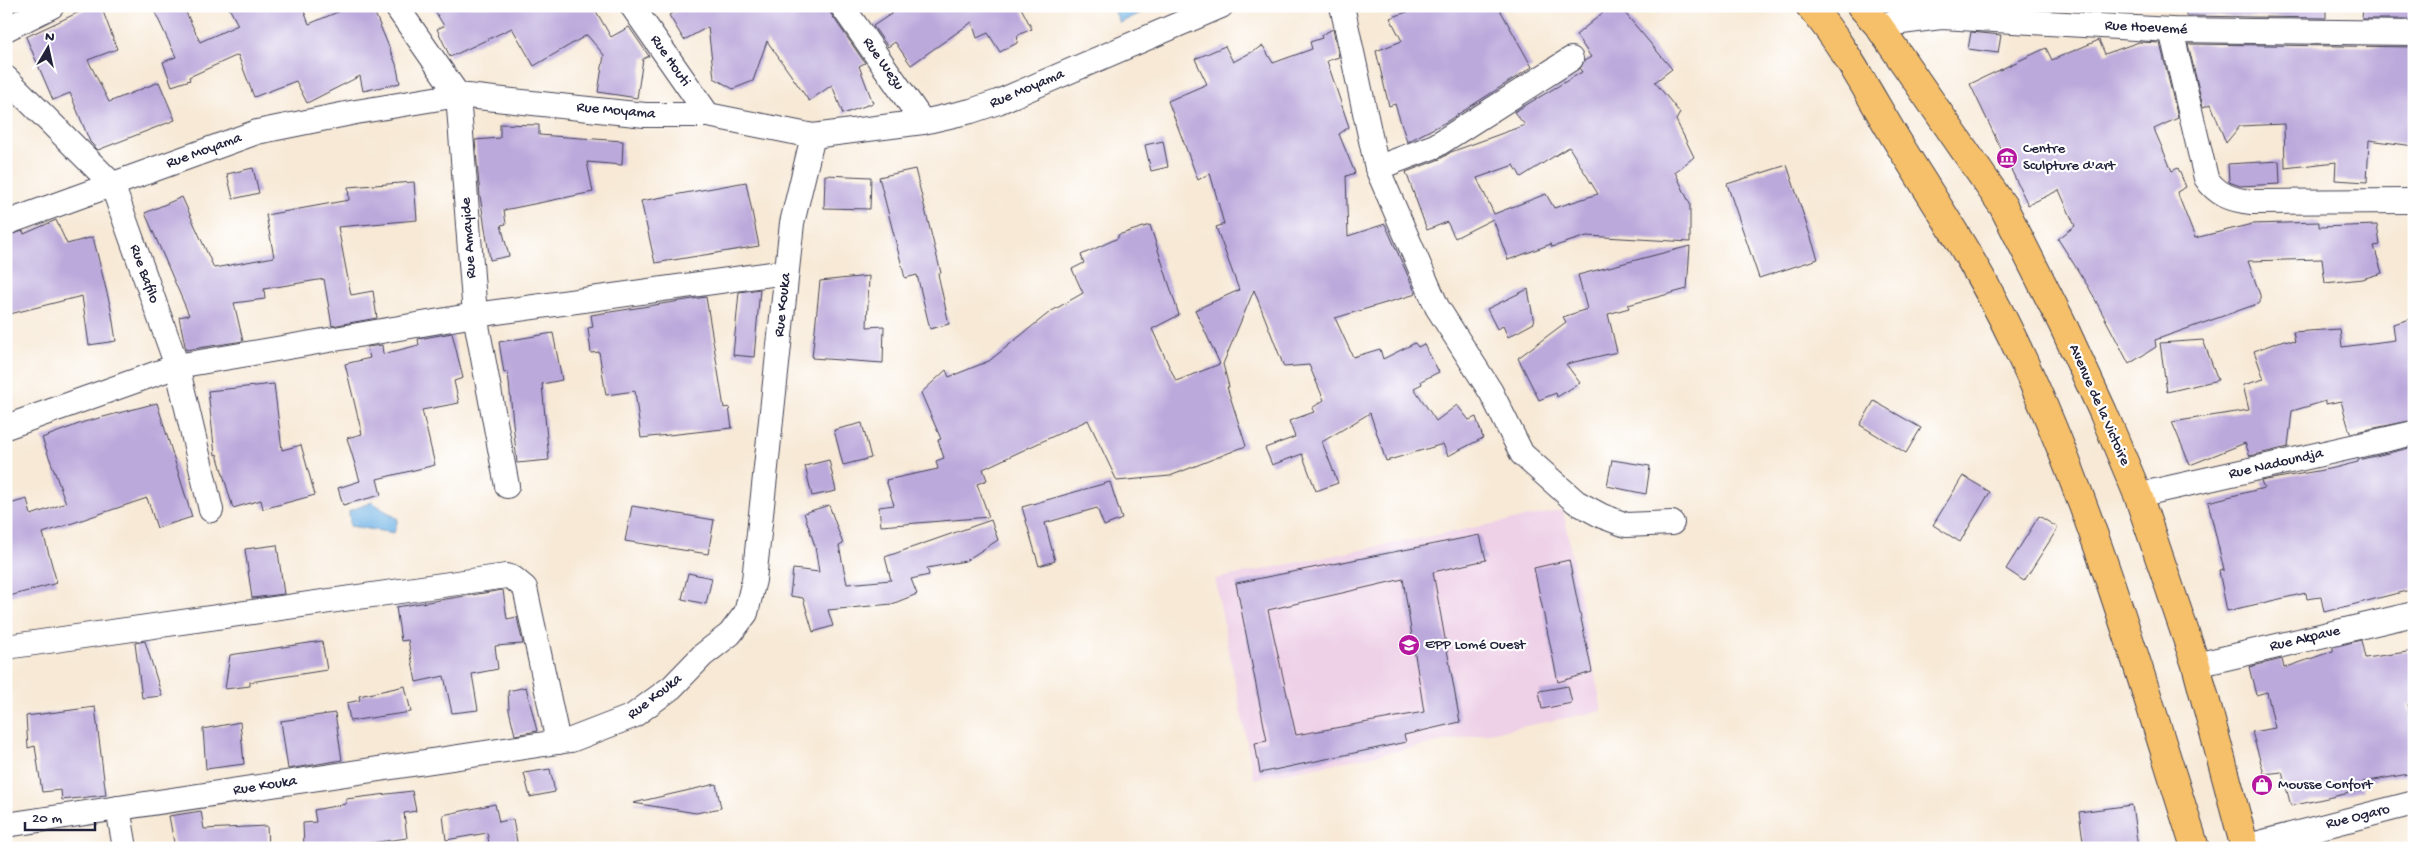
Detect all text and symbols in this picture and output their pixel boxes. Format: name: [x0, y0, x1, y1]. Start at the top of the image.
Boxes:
street label: Rue Hoevemé: [2104, 17, 2188, 39]
north arrow: [22, 22, 72, 72]
text: N: [44, 29, 55, 47]
street label: Rue Houti: [646, 32, 694, 90]
street label: Rue Wezu: [858, 34, 908, 94]
street label: Rue Moyama: [987, 65, 1068, 113]
street label: Rue Moyama: [576, 99, 657, 123]
street label: Rue Moyama: [164, 129, 245, 173]
place label: Centre Sculpture d'art: [2023, 140, 2117, 175]
museum icon: Centre Sculpture d'art: [1995, 146, 2019, 170]
street label: Rue Amayide: [457, 197, 481, 279]
street label: Rue Bafilo: [125, 242, 163, 306]
street label: Rue Kouka: [771, 271, 795, 338]
street label: Avenue de la Victoire: [2064, 342, 2134, 469]
street label: Rue Nadoundja: [2227, 444, 2326, 484]
street label: Rue Akpave: [2268, 622, 2342, 656]
school or university icon: EPP Lomé Ouest: [1397, 633, 1421, 657]
place label: EPP Lomé Ouest: [1425, 636, 1527, 654]
street label: Rue Kouka: [624, 670, 686, 724]
street label: Rue Kouka: [232, 772, 299, 800]
shop icon: Mousse Confort: [2250, 773, 2274, 797]
place label: Mousse Confort: [2278, 776, 2374, 794]
scale bar: [25, 799, 95, 831]
street label: Rue Ogaro: [2324, 800, 2392, 834]
text: 20 m: [32, 810, 62, 828]

